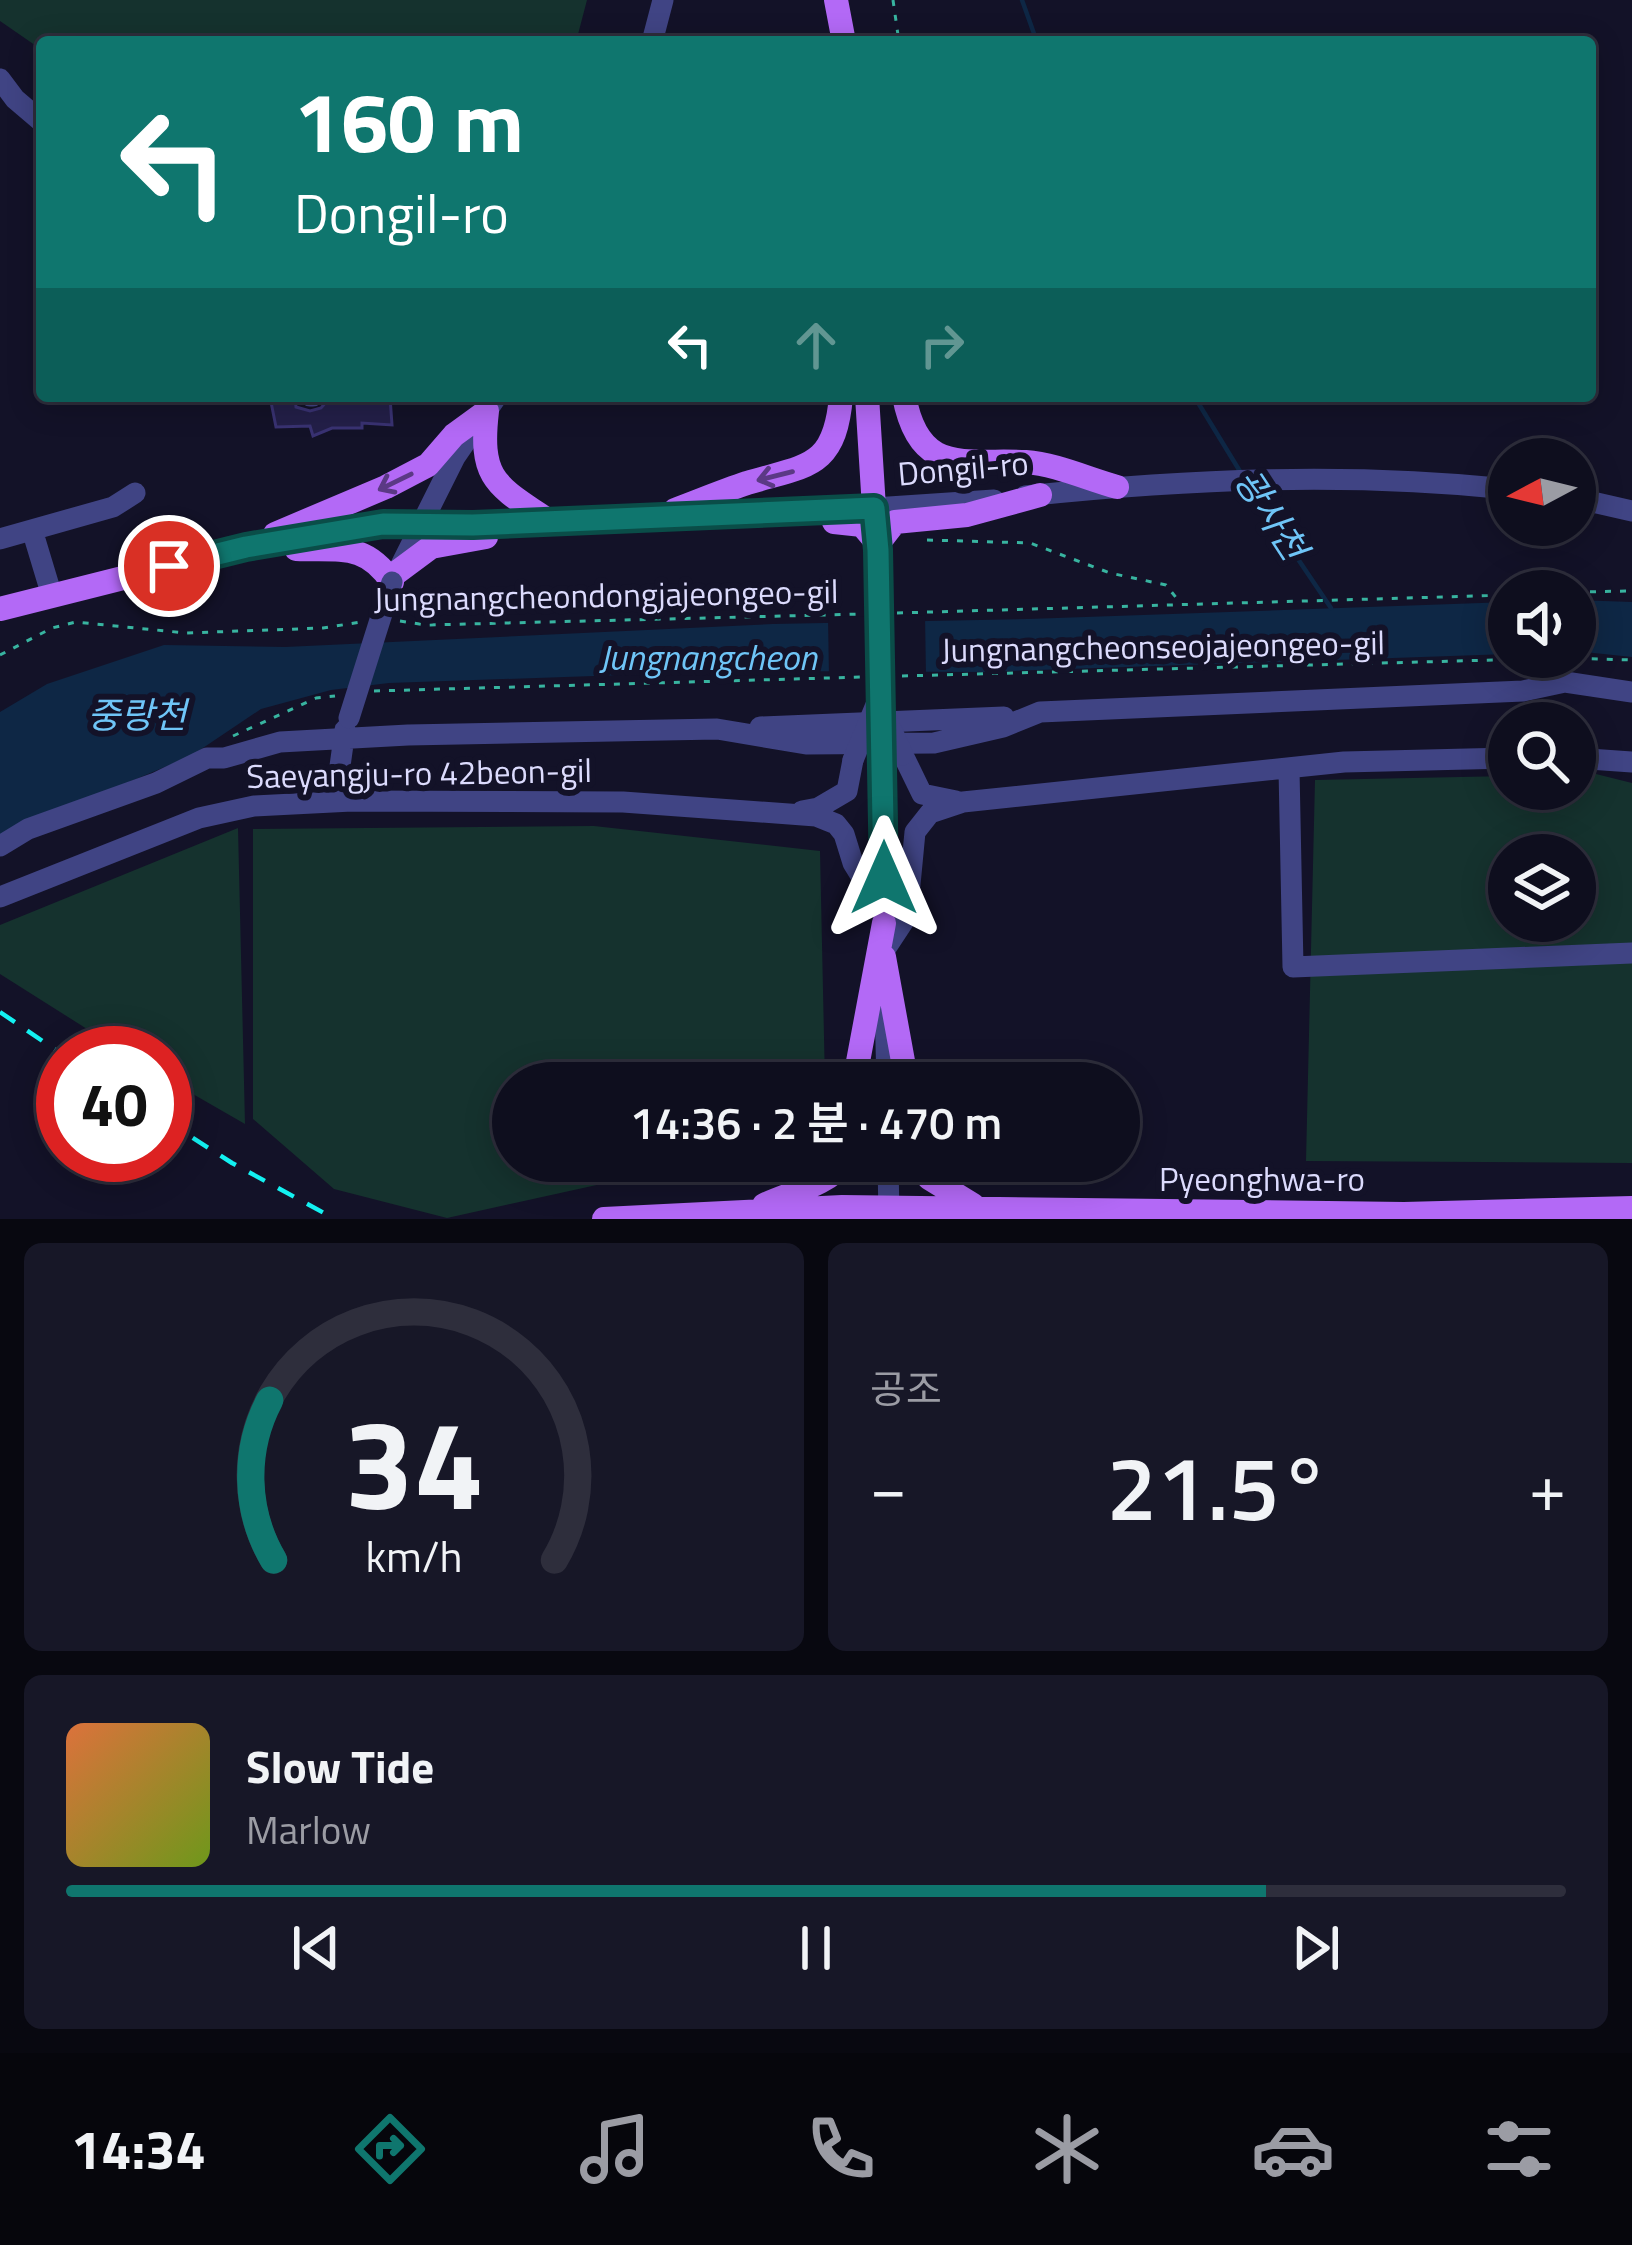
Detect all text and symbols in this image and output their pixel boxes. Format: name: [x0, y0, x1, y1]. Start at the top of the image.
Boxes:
text: 160 m: [294, 57, 524, 185]
icon: left: [96, 84, 252, 240]
text: Dongil-ro: [294, 172, 509, 254]
icon: left: [657, 312, 723, 378]
icon: ahead: [783, 312, 849, 378]
icon: right: [909, 312, 975, 378]
street label: Dongil-ro: [895, 437, 1031, 499]
north arrow: [1488, 438, 1596, 546]
map controls: [1488, 438, 1596, 942]
water label: 광사천: [1221, 457, 1324, 574]
one-way arrow: [756, 466, 794, 488]
one-way arrow: [378, 471, 414, 494]
pin: [118, 515, 220, 617]
icon: arrive: [136, 533, 202, 599]
street label: Jungnangcheondongjajeongeo-gil: [373, 566, 839, 624]
button: sound: [1488, 570, 1596, 678]
street label: Jungnangcheonseojajeongeo-gil: [941, 617, 1385, 675]
water label: Jungnangcheon: [599, 629, 818, 684]
water label: 중랑천: [87, 687, 191, 742]
button: search: [1488, 702, 1596, 810]
street label: Saeyangju-ro 42beon-gil: [246, 745, 592, 801]
position arrow: [821, 815, 947, 941]
button: layers: [1488, 834, 1596, 942]
speed limit sign: 40: [36, 1026, 192, 1182]
text: 14:36 · 2 분 · 470 m: [630, 1088, 1002, 1156]
street label: Pyeonghwa-ro: [1159, 1154, 1365, 1204]
text: 공조: [870, 1359, 942, 1418]
text: 34: [344, 1368, 484, 1557]
text: 21.5°: [1106, 1418, 1330, 1555]
text: −: [870, 1436, 907, 1537]
text: +: [1529, 1436, 1566, 1537]
text: km/h: [365, 1523, 463, 1589]
text: Slow Tide: [246, 1732, 434, 1800]
text: Marlow: [246, 1800, 371, 1859]
icon: previous: [283, 1915, 349, 1981]
icon: pause: [783, 1915, 849, 1981]
icon: next: [1283, 1915, 1349, 1981]
icon: directions: [348, 2107, 432, 2191]
icon: music: [573, 2107, 657, 2191]
icon: phone: [799, 2107, 883, 2191]
icon: climate: [1025, 2107, 1109, 2191]
icon: car: [1251, 2107, 1335, 2191]
icon: filters: [1477, 2107, 1561, 2191]
text: 14:34: [71, 2108, 206, 2190]

